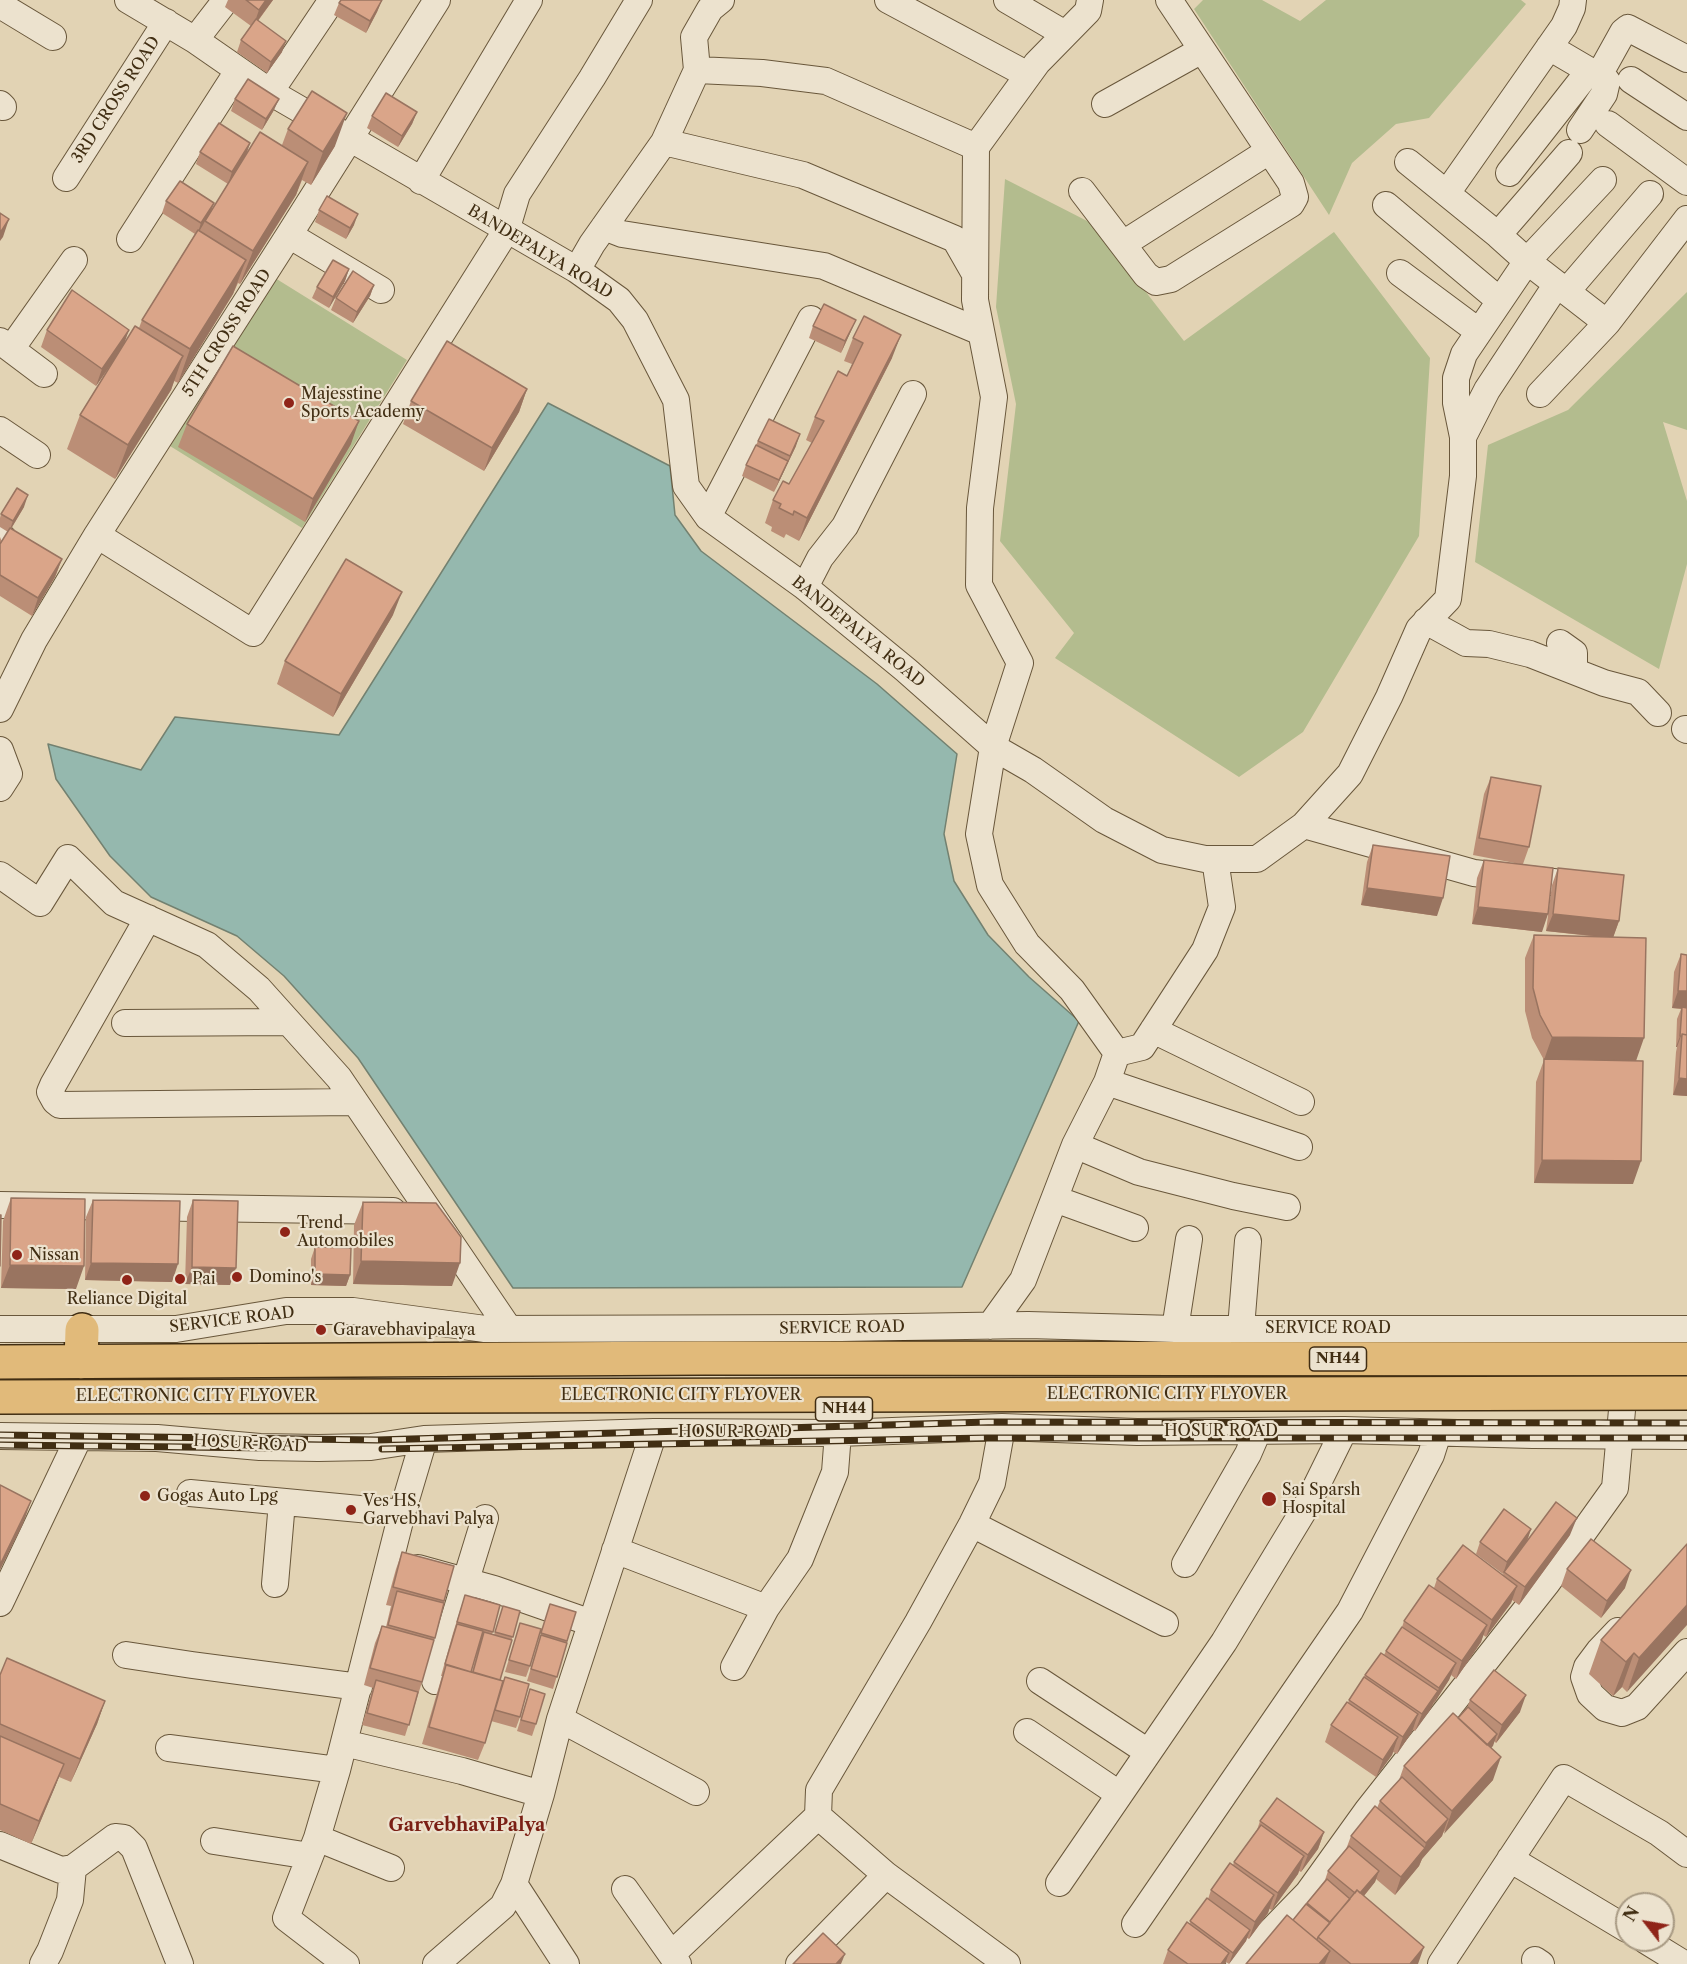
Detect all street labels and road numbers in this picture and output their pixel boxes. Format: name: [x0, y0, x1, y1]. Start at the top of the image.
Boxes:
street label: 3RD CROSS ROAD: [68, 33, 164, 167]
street label: BANDEPALYA ROAD: [464, 201, 616, 303]
street label: 5TH CROSS ROAD: [179, 266, 275, 400]
street label: BANDEPALYA ROAD: [788, 572, 928, 692]
street label: SERVICE ROAD: [168, 1303, 296, 1337]
street label: SERVICE ROAD: [779, 1317, 905, 1339]
street label: SERVICE ROAD: [1265, 1318, 1391, 1338]
road number: NH44: [1310, 1347, 1366, 1371]
street label: ELECTRONIC CITY FLYOVER: [1047, 1384, 1287, 1404]
street label: ELECTRONIC CITY FLYOVER: [561, 1385, 801, 1405]
street label: ELECTRONIC CITY FLYOVER: [76, 1386, 316, 1406]
road number: NH44: [816, 1397, 872, 1421]
street label: HOSUR ROAD: [1164, 1421, 1278, 1441]
street label: HOSUR ROAD: [678, 1422, 792, 1442]
street label: HOSUR ROAD: [193, 1431, 307, 1457]

